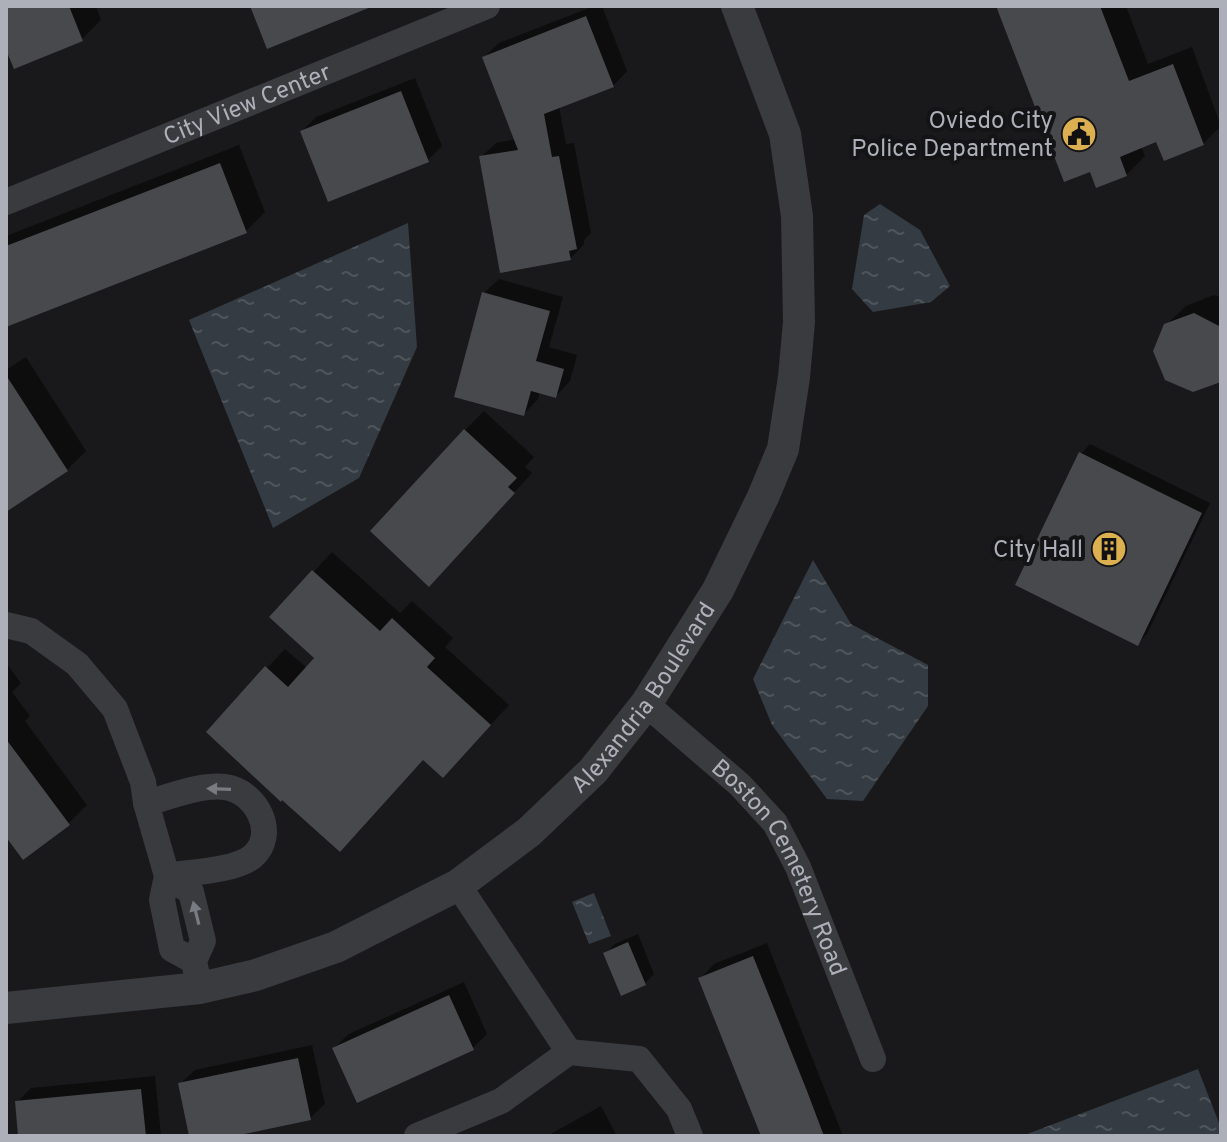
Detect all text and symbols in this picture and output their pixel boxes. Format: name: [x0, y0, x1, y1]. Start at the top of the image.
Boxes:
street label: City View Center: [159, 58, 336, 153]
place label: Oviedo City Police Department: [851, 107, 1053, 165]
public building icon: Oviedo City Police Department: [1060, 115, 1098, 153]
building icon: City Hall: [1090, 530, 1128, 568]
place label: City Hall: [993, 536, 1083, 566]
street label: Alexandria Boulevard: [565, 597, 723, 801]
street label: Boston Cemetery Road: [704, 754, 852, 980]
one-way arrow: [206, 782, 232, 795]
one-way arrow: [190, 901, 202, 926]

